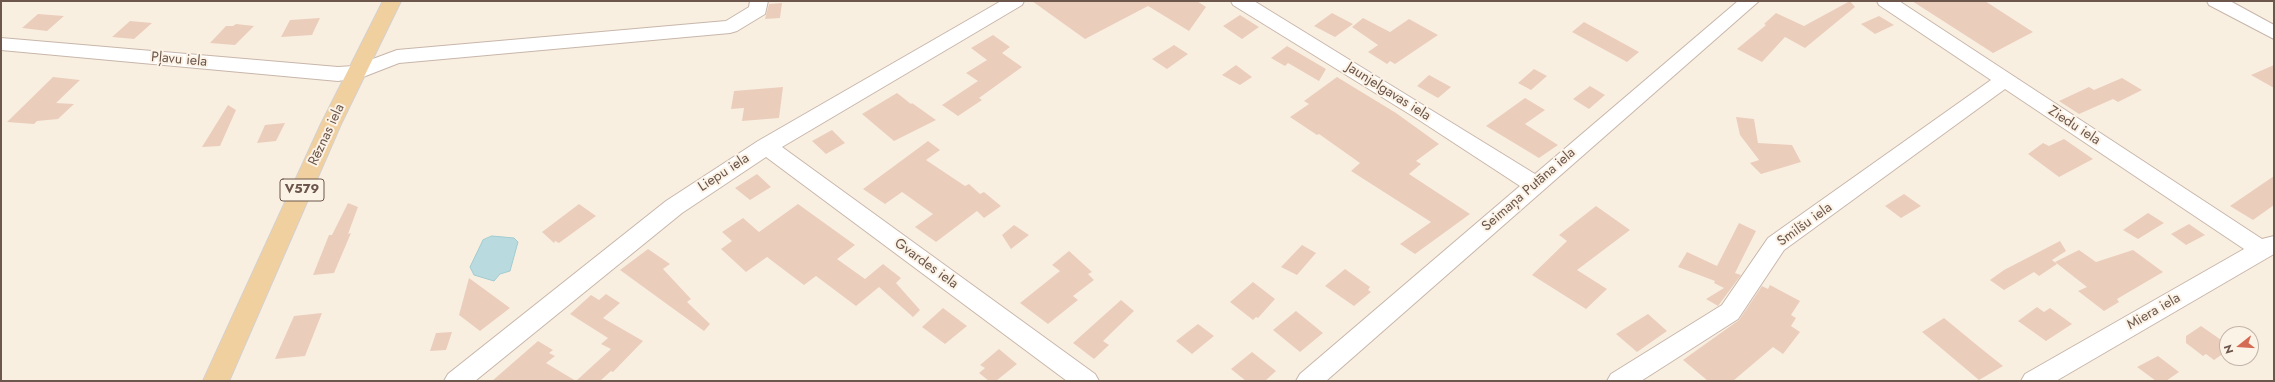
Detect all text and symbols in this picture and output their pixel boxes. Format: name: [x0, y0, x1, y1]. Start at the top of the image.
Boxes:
street label: Pļavu iela: [150, 49, 208, 71]
street label: Jaunjelgavas iela: [1342, 59, 1434, 125]
street label: Rēznas iela: [305, 102, 349, 168]
street label: Ziedu iela: [2045, 103, 2103, 149]
street label: Seimaņa Putāna iela: [1479, 145, 1579, 235]
street label: Liepu iela: [695, 150, 753, 196]
road number: V579: [280, 179, 324, 201]
street label: Smilšu iela: [1774, 200, 1836, 250]
street label: Gvardes iela: [891, 235, 961, 293]
street label: Miera iela: [2124, 290, 2184, 334]
north arrow: [2219, 326, 2259, 366]
text: N: [2220, 343, 2237, 356]

